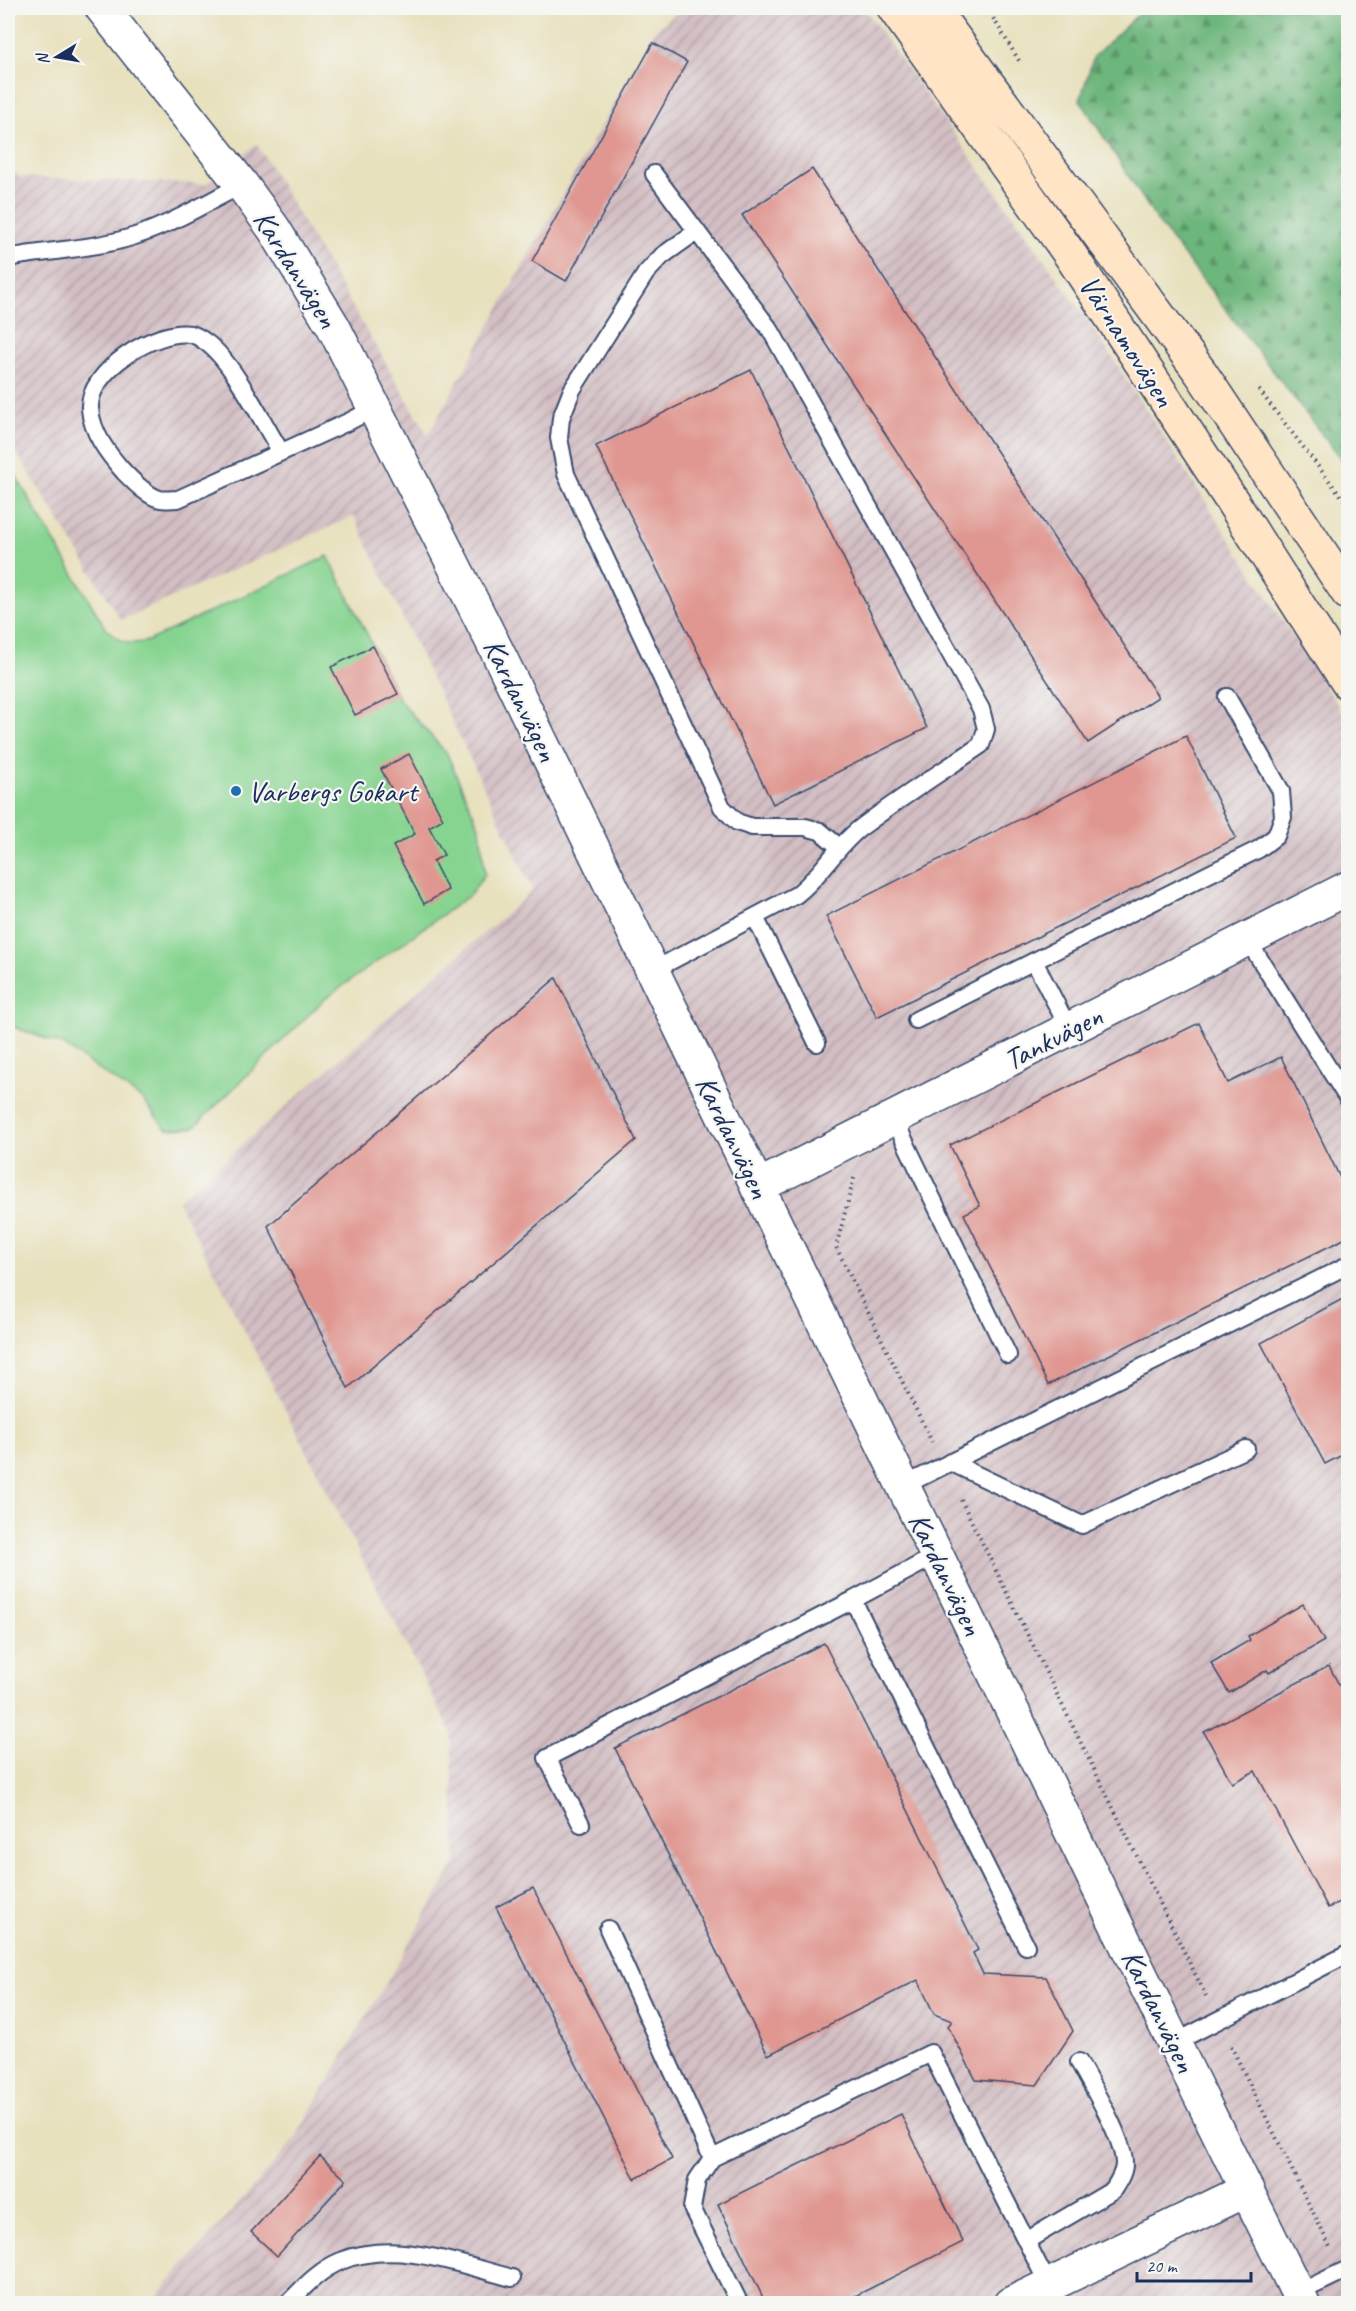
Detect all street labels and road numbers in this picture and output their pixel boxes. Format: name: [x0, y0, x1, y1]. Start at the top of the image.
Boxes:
street label: Kardanvägen: [245, 203, 347, 335]
street label: Värnamovägen: [1070, 268, 1184, 414]
street label: Kardanvägen: [475, 632, 567, 768]
street label: Tankvägen: [997, 997, 1109, 1079]
street label: Kardanvägen: [687, 1069, 779, 1205]
street label: Kardanvägen: [900, 1506, 992, 1642]
street label: Kardanvägen: [1113, 1943, 1205, 2079]

